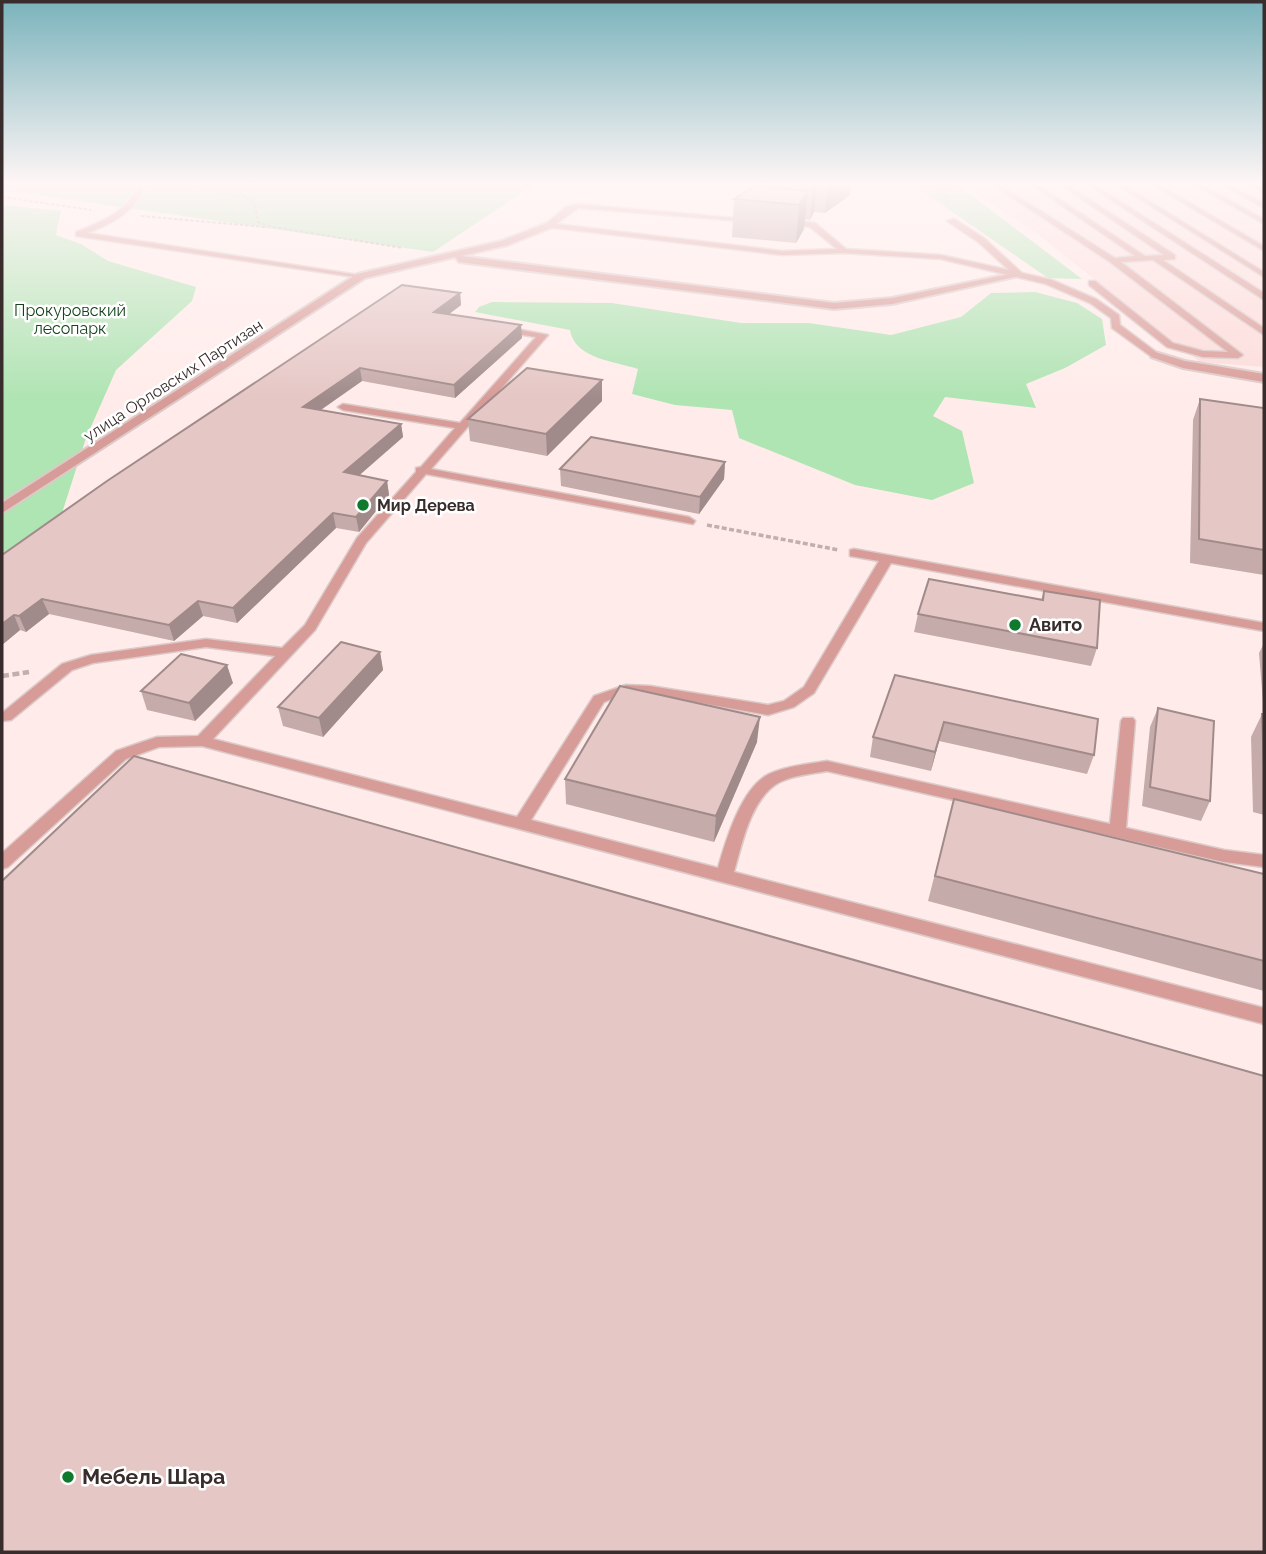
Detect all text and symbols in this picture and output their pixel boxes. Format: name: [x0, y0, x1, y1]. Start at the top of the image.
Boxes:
park label: Прокуровский лесопарк: [14, 301, 126, 338]
street label: улица Орловских Партизан: [80, 315, 266, 445]
place label: Мир Дерева: [377, 496, 475, 515]
marker: Мир Дерева: [355, 497, 371, 513]
place label: Авито: [1029, 614, 1082, 635]
marker: Авито: [1007, 617, 1023, 633]
place label: Мебель Шара: [82, 1464, 225, 1489]
marker: Мебель Шара: [60, 1469, 76, 1485]

